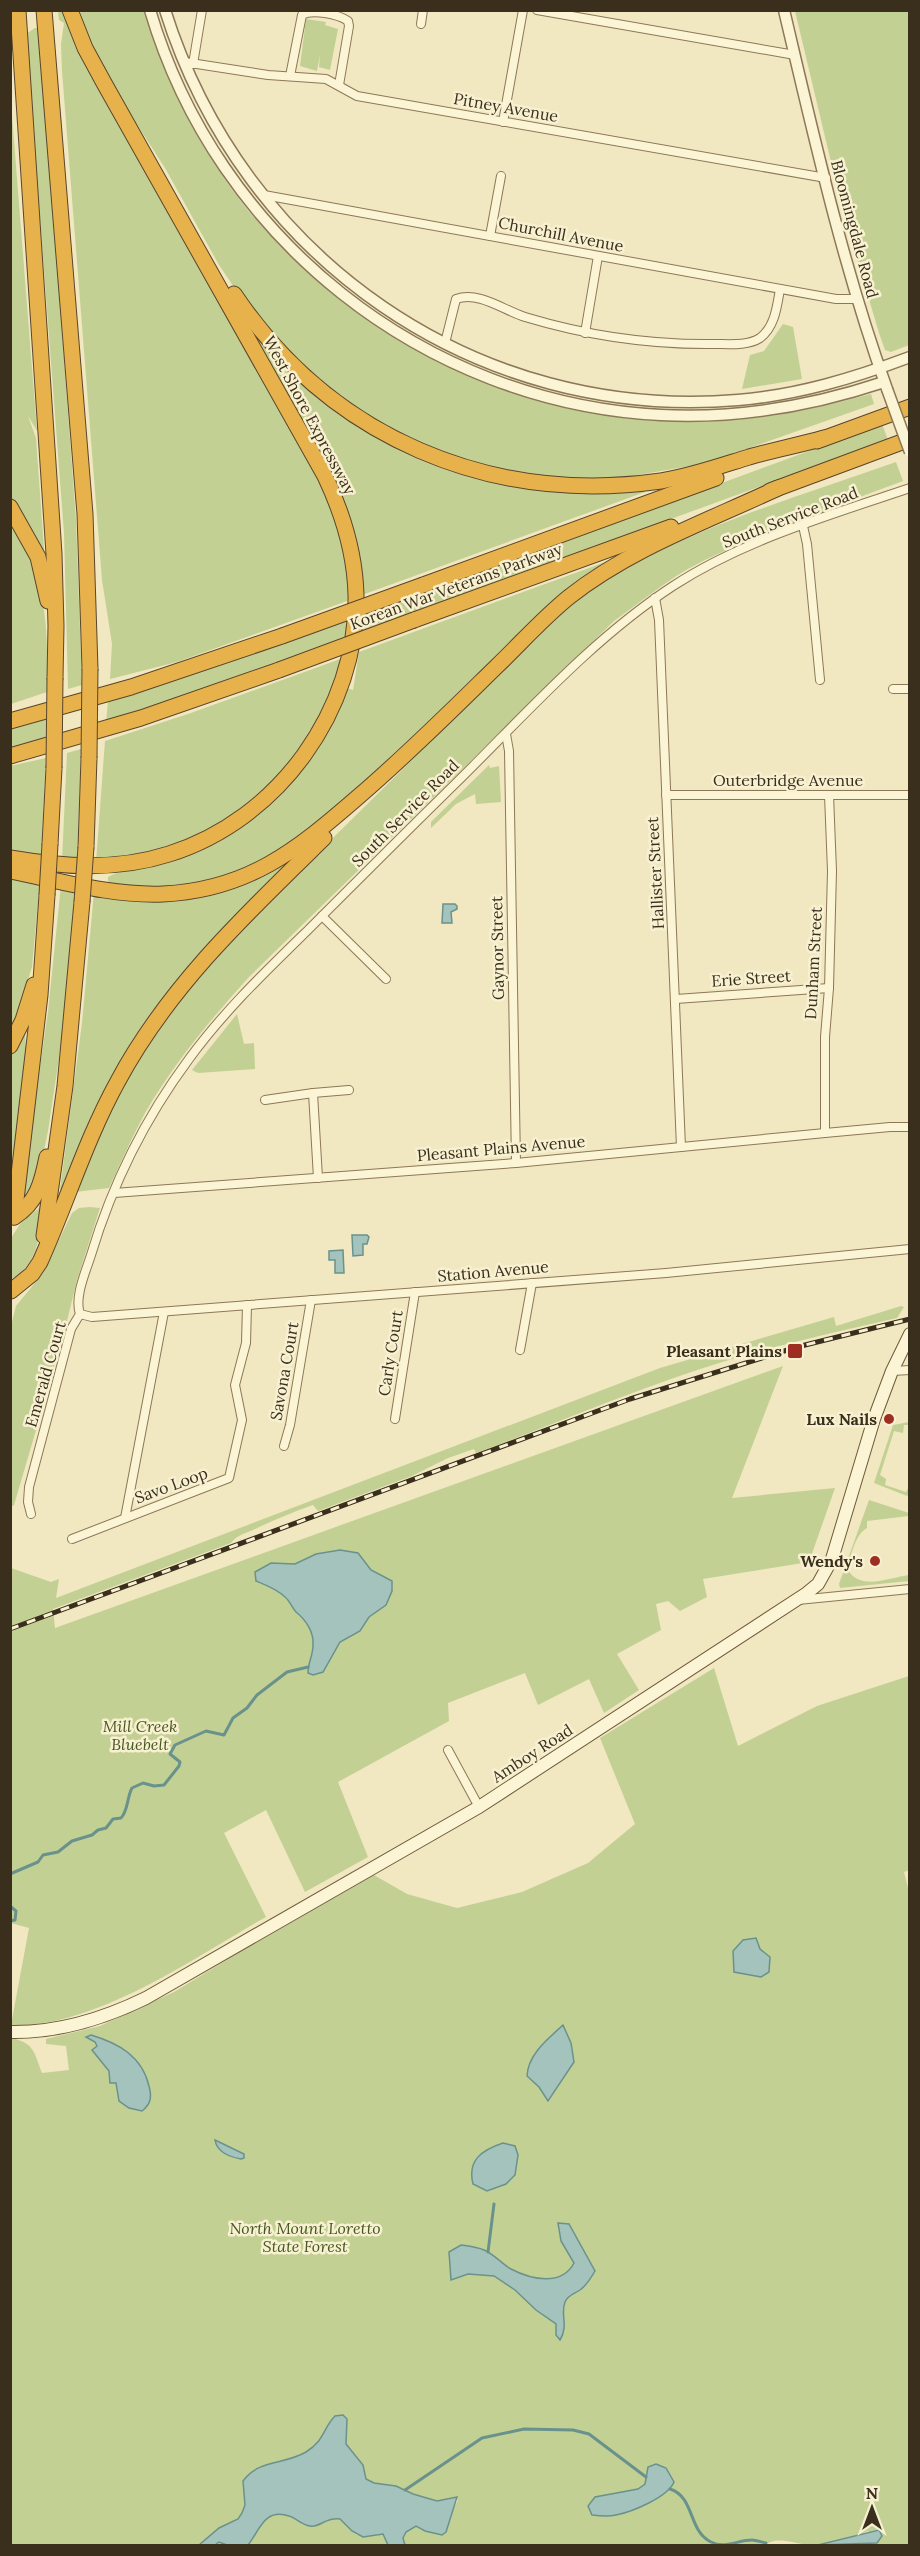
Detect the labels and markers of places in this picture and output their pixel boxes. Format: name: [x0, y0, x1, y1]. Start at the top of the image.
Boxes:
place label: Pleasant Plains: [666, 1341, 782, 1361]
marker: Pleasant Plains: [786, 1342, 804, 1360]
place label: Lux Nails: [806, 1409, 877, 1429]
marker: Lux Nails: [882, 1412, 896, 1426]
place label: Wendy's: [800, 1551, 863, 1571]
marker: Wendy's: [868, 1554, 882, 1568]

